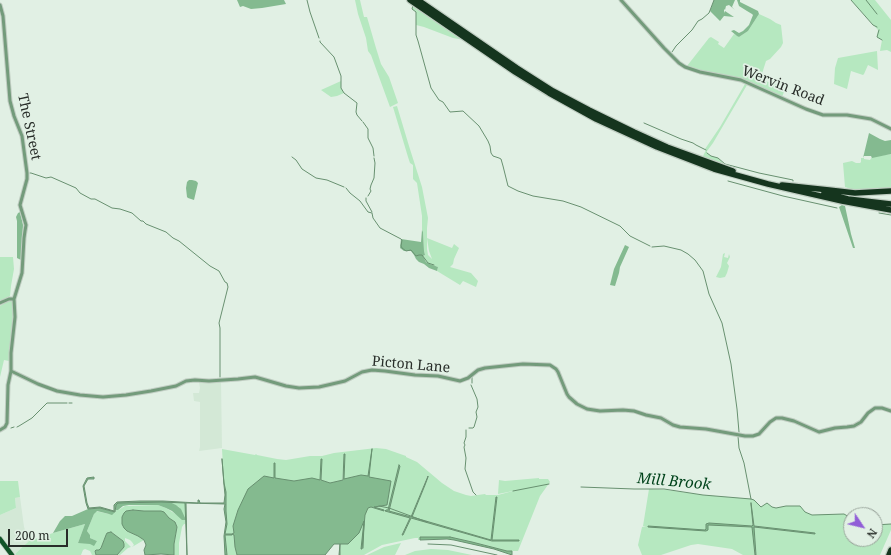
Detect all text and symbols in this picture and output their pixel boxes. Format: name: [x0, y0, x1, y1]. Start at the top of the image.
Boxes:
street label: Wervin Road: [739, 63, 827, 109]
street label: The Street: [14, 92, 44, 162]
street label: Picton Lane: [371, 353, 451, 377]
water label: Mill Brook: [636, 470, 712, 494]
north arrow: [843, 507, 883, 547]
scale bar: [10, 521, 70, 547]
text: N: [864, 526, 881, 541]
text: 200 m: [15, 527, 50, 544]

